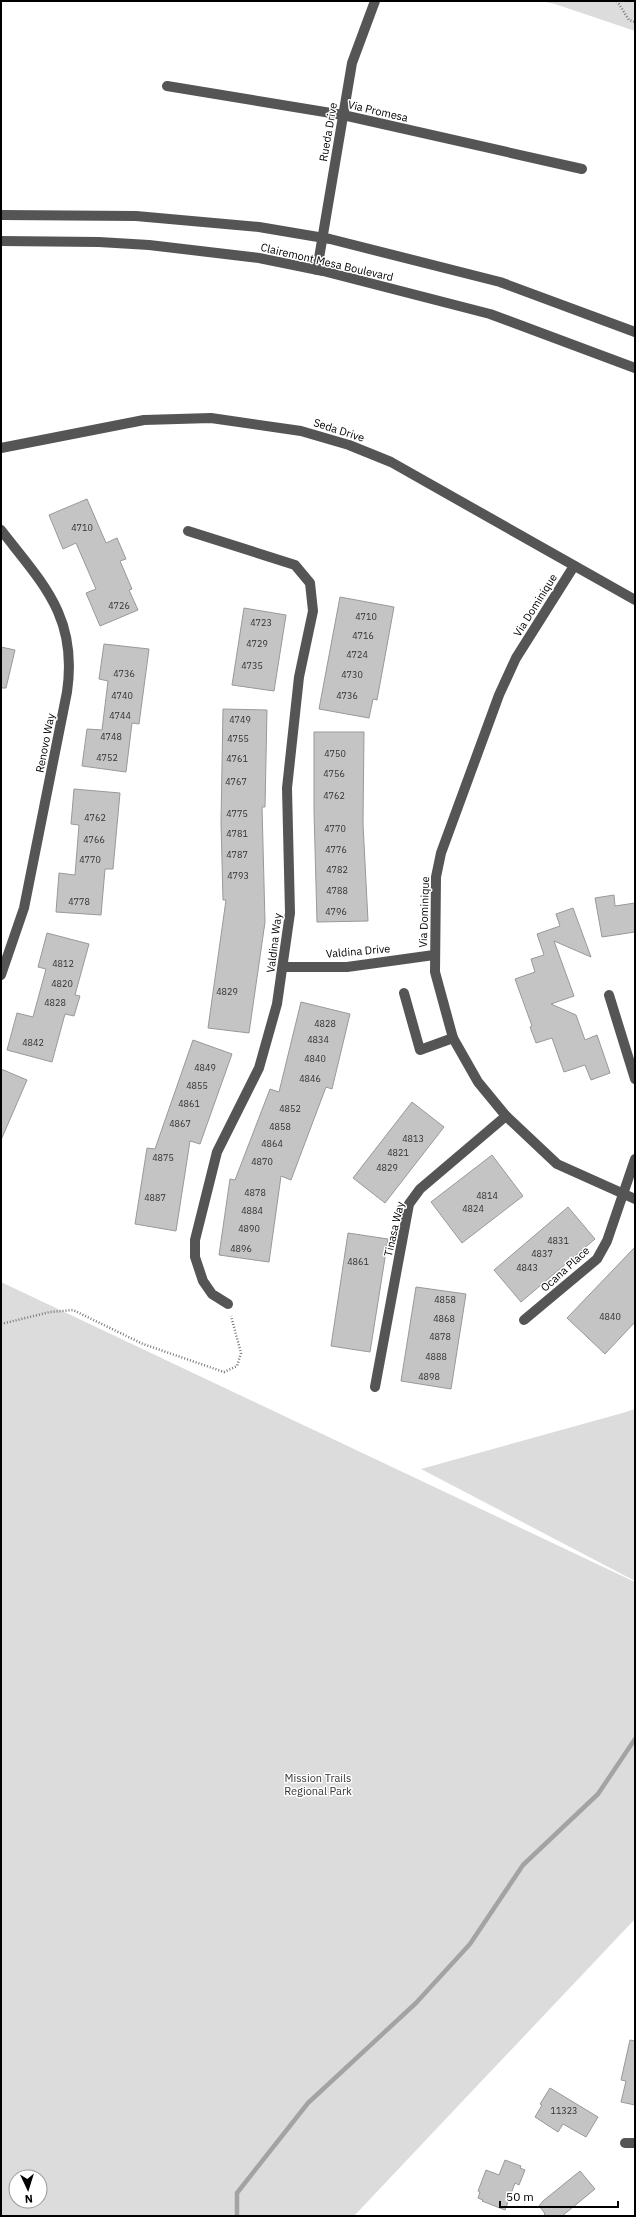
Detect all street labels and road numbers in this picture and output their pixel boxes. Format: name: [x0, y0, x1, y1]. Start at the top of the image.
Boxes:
street label: Via Promesa: [346, 97, 410, 125]
street label: Rueda Drive: [316, 101, 340, 163]
street label: Clairemont Mesa Boulevard: [259, 240, 395, 284]
street label: Seda Drive: [312, 415, 366, 445]
street label: Via Dominique: [510, 571, 560, 639]
street label: Renovo Way: [32, 712, 58, 774]
street label: Via Dominique: [416, 876, 432, 948]
street label: Valdina Way: [263, 912, 285, 974]
street label: Valdina Drive: [325, 941, 391, 961]
street label: Tinasa Way: [381, 1200, 407, 1258]
street label: Ocana Place: [538, 1243, 592, 1295]

